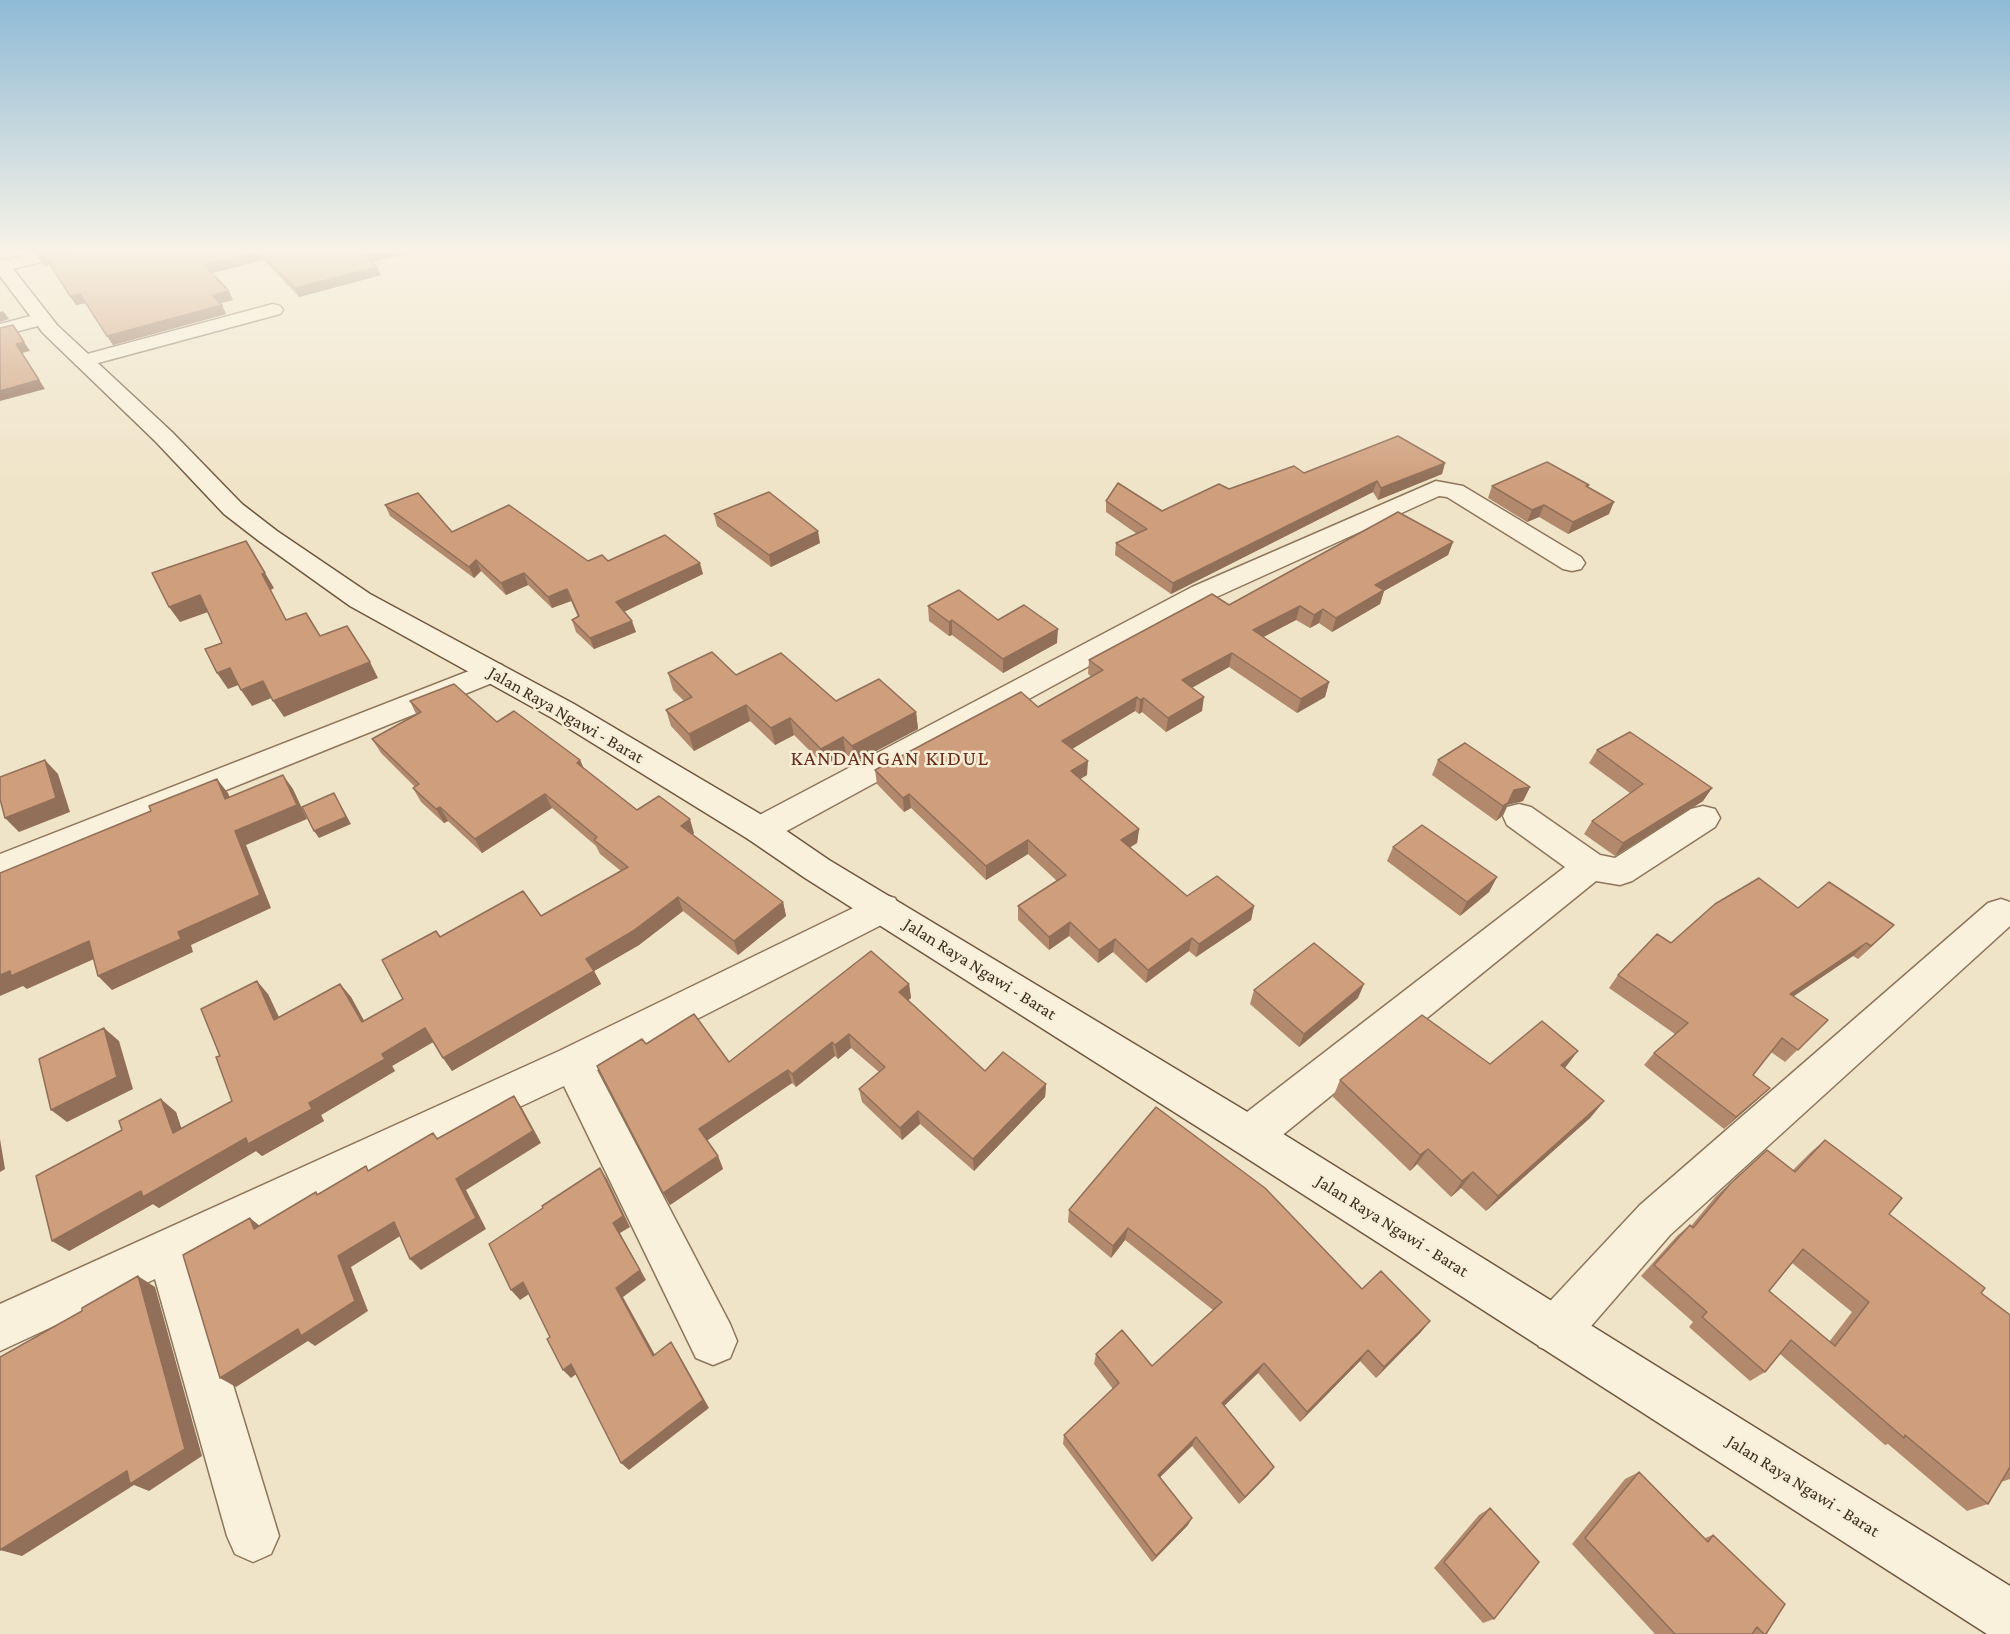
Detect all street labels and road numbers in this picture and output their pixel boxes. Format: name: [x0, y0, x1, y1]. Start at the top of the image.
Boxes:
street label: Jalan Raya Ngawi - Barat: [484, 662, 648, 768]
street label: Jalan Raya Ngawi - Barat: [900, 913, 1060, 1025]
street label: Jalan Raya Ngawi - Barat: [1312, 1170, 1472, 1282]
street label: Jalan Raya Ngawi - Barat: [1723, 1430, 1883, 1542]

